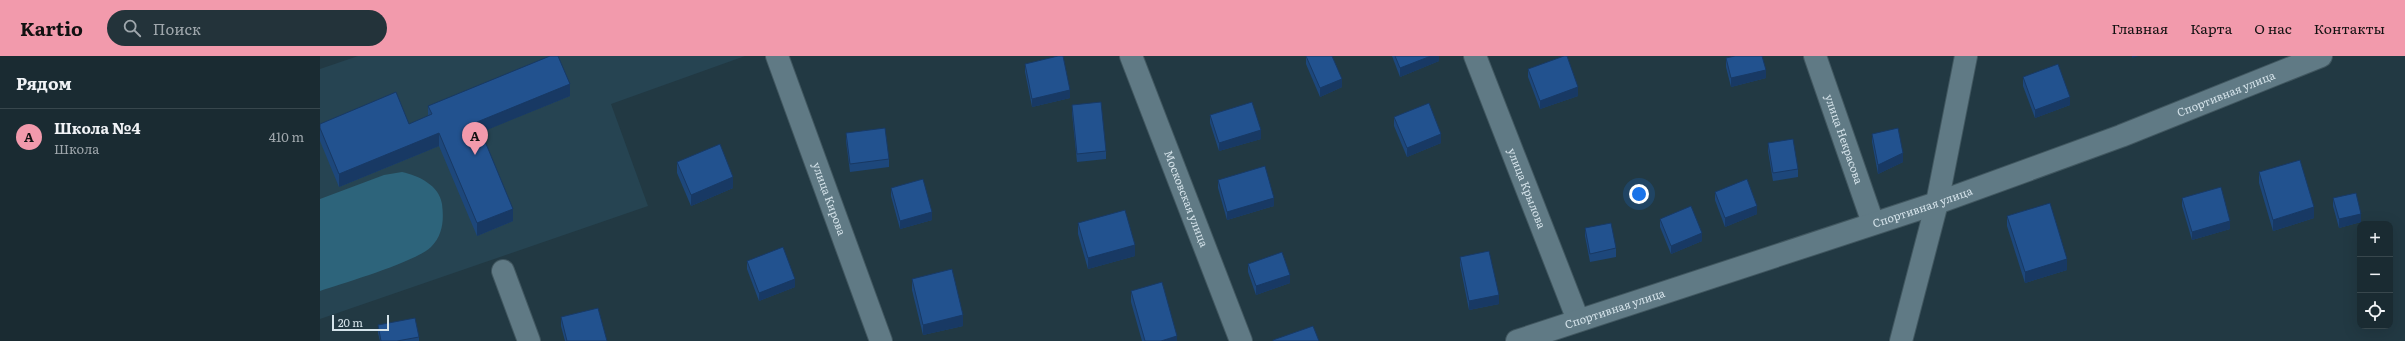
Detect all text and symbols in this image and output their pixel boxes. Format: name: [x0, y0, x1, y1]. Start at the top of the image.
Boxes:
search box: [107, 10, 387, 46]
text: Kartio: [20, 14, 83, 42]
icon: search: [121, 17, 143, 39]
text: Поиск: [153, 17, 201, 40]
text: Главная: [2112, 18, 2168, 38]
text: Карта: [2190, 18, 2232, 38]
text: О нас: [2254, 18, 2292, 38]
text: Контакты: [2314, 18, 2385, 38]
street label: Спортивная улица: [2174, 66, 2277, 120]
text: Рядом: [16, 70, 72, 95]
street label: улица Некрасова: [1822, 92, 1868, 186]
text: Школа №4: [54, 116, 140, 139]
pin: A: [462, 122, 488, 155]
text: A: [24, 127, 34, 146]
text: 410 m: [269, 127, 304, 146]
text: Школа: [54, 139, 99, 158]
street label: улица Крылова: [1505, 145, 1551, 231]
street label: Московская улица: [1161, 148, 1213, 249]
street label: улица Кирова: [809, 160, 851, 237]
street label: Спортивная улица: [1870, 182, 1974, 231]
your location: [1629, 184, 1649, 204]
map controls: [2357, 221, 2393, 329]
button: +: [2357, 221, 2393, 257]
button: −: [2357, 257, 2393, 293]
street label: Спортивная улица: [1562, 284, 1667, 332]
button: locate: [2357, 293, 2393, 329]
scale bar: [332, 313, 389, 332]
text: 20 m: [338, 314, 363, 330]

